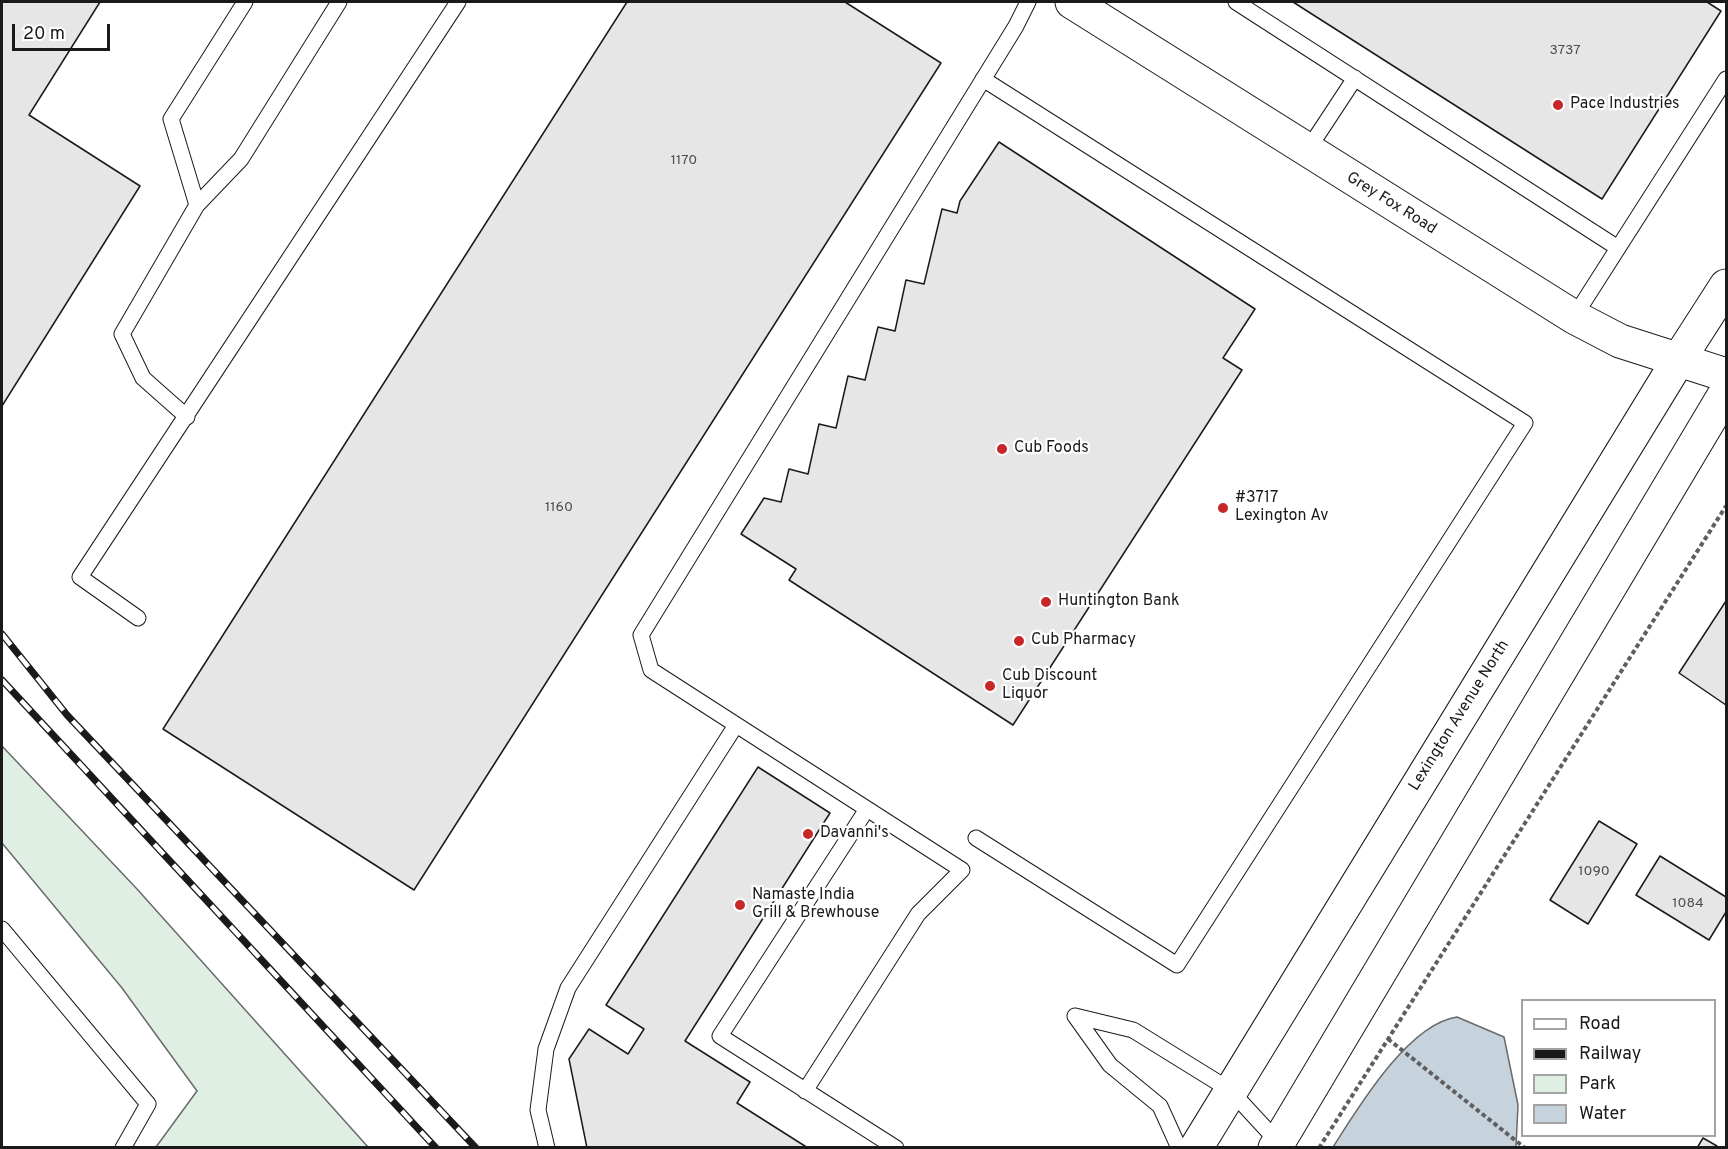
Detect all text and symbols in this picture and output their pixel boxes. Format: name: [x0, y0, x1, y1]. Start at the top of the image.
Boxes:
scale bar: [15, 12, 112, 50]
text: 20 m: [23, 23, 65, 46]
house number: 3737: [1550, 43, 1580, 59]
place label: Pace Industries: [1570, 95, 1680, 115]
marker: Pace Industries: [1551, 98, 1565, 112]
house number: 1170: [671, 153, 697, 169]
street label: Grey Fox Road: [1342, 169, 1440, 239]
place label: Cub Foods: [1014, 439, 1089, 459]
marker: Cub Foods: [995, 442, 1009, 456]
place label: #3717 Lexington Av: [1235, 489, 1328, 527]
house number: 1160: [545, 500, 573, 516]
marker: #3717 Lexington Av: [1216, 501, 1230, 515]
place label: Huntington Bank: [1058, 592, 1179, 612]
marker: Huntington Bank: [1039, 595, 1053, 609]
place label: Cub Pharmacy: [1031, 631, 1136, 651]
marker: Cub Pharmacy: [1012, 634, 1026, 648]
street label: Lexington Avenue North: [1406, 637, 1514, 795]
place label: Cub Discount Liquor: [1002, 667, 1097, 705]
marker: Cub Discount Liquor: [983, 679, 997, 693]
place label: Davanni's: [820, 824, 889, 844]
marker: Davanni's: [801, 827, 815, 841]
house number: 1090: [1578, 864, 1610, 880]
place label: Namaste India Grill & Brewhouse: [752, 886, 879, 924]
house number: 1084: [1672, 896, 1704, 912]
marker: Namaste India Grill & Brewhouse: [733, 898, 747, 912]
legend: [1521, 999, 1716, 1137]
text: Road: [1579, 1013, 1621, 1036]
text: Railway: [1579, 1043, 1641, 1066]
text: Park: [1579, 1073, 1616, 1096]
text: Water: [1579, 1103, 1626, 1126]

